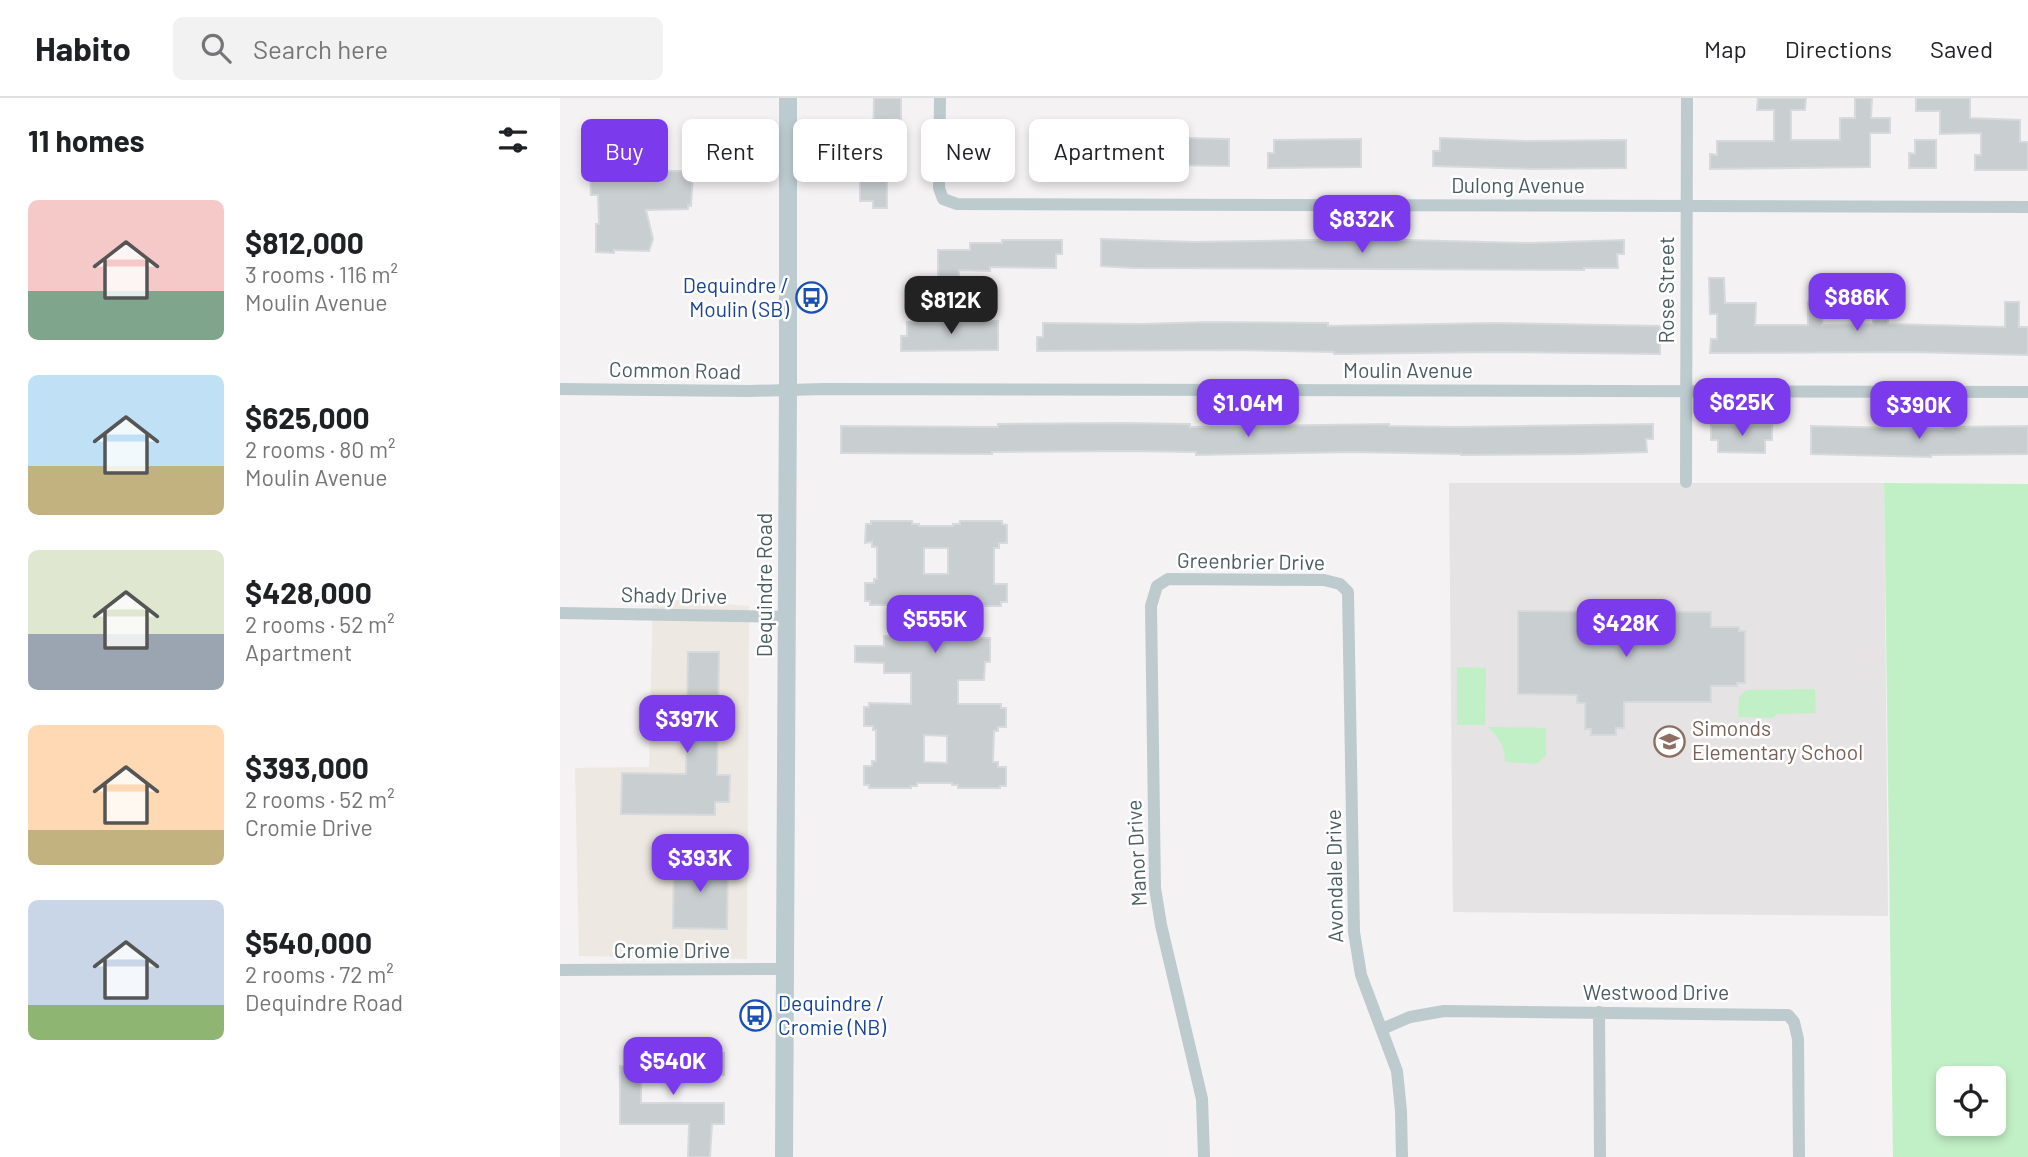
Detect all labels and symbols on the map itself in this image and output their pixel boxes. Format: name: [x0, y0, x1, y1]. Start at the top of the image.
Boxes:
street label: Dulong Avenue: [1451, 172, 1585, 197]
pin: $832K: [1313, 195, 1411, 255]
street label: Rose Street: [1653, 236, 1678, 344]
place label: Dequindre / Moulin (SB): [683, 272, 790, 321]
pin: $886K: [1808, 274, 1906, 333]
pin: $812K: [902, 276, 1000, 336]
bus stop icon: Dequindre / Moulin (SB): [795, 281, 829, 315]
street label: Common Road: [609, 356, 741, 383]
street label: Moulin Avenue: [1343, 357, 1473, 382]
pin: $625K: [1693, 378, 1791, 438]
pin: $1.04M: [1191, 380, 1305, 439]
pin: $390K: [1870, 382, 1968, 441]
street label: Dequindre Road: [751, 513, 776, 657]
street label: Greenbrier Drive: [1177, 547, 1325, 574]
street label: Shady Drive: [621, 581, 727, 608]
pin: $555K: [886, 596, 984, 655]
pin: $428K: [1577, 600, 1675, 659]
pin: $397K: [638, 696, 736, 755]
place label: Simonds Elementary School: [1692, 715, 1863, 764]
school or university icon: Simonds Elementary School: [1652, 724, 1686, 758]
street label: Manor Drive: [1120, 799, 1151, 907]
street label: Avondale Drive: [1320, 809, 1347, 943]
pin: $393K: [651, 834, 749, 894]
street label: Cromie Drive: [614, 937, 730, 962]
street label: Westwood Drive: [1583, 979, 1729, 1004]
place label: Dequindre / Cromie (NB): [778, 990, 886, 1039]
bus stop icon: Dequindre / Cromie (NB): [738, 999, 772, 1033]
pin: $540K: [624, 1038, 722, 1097]

